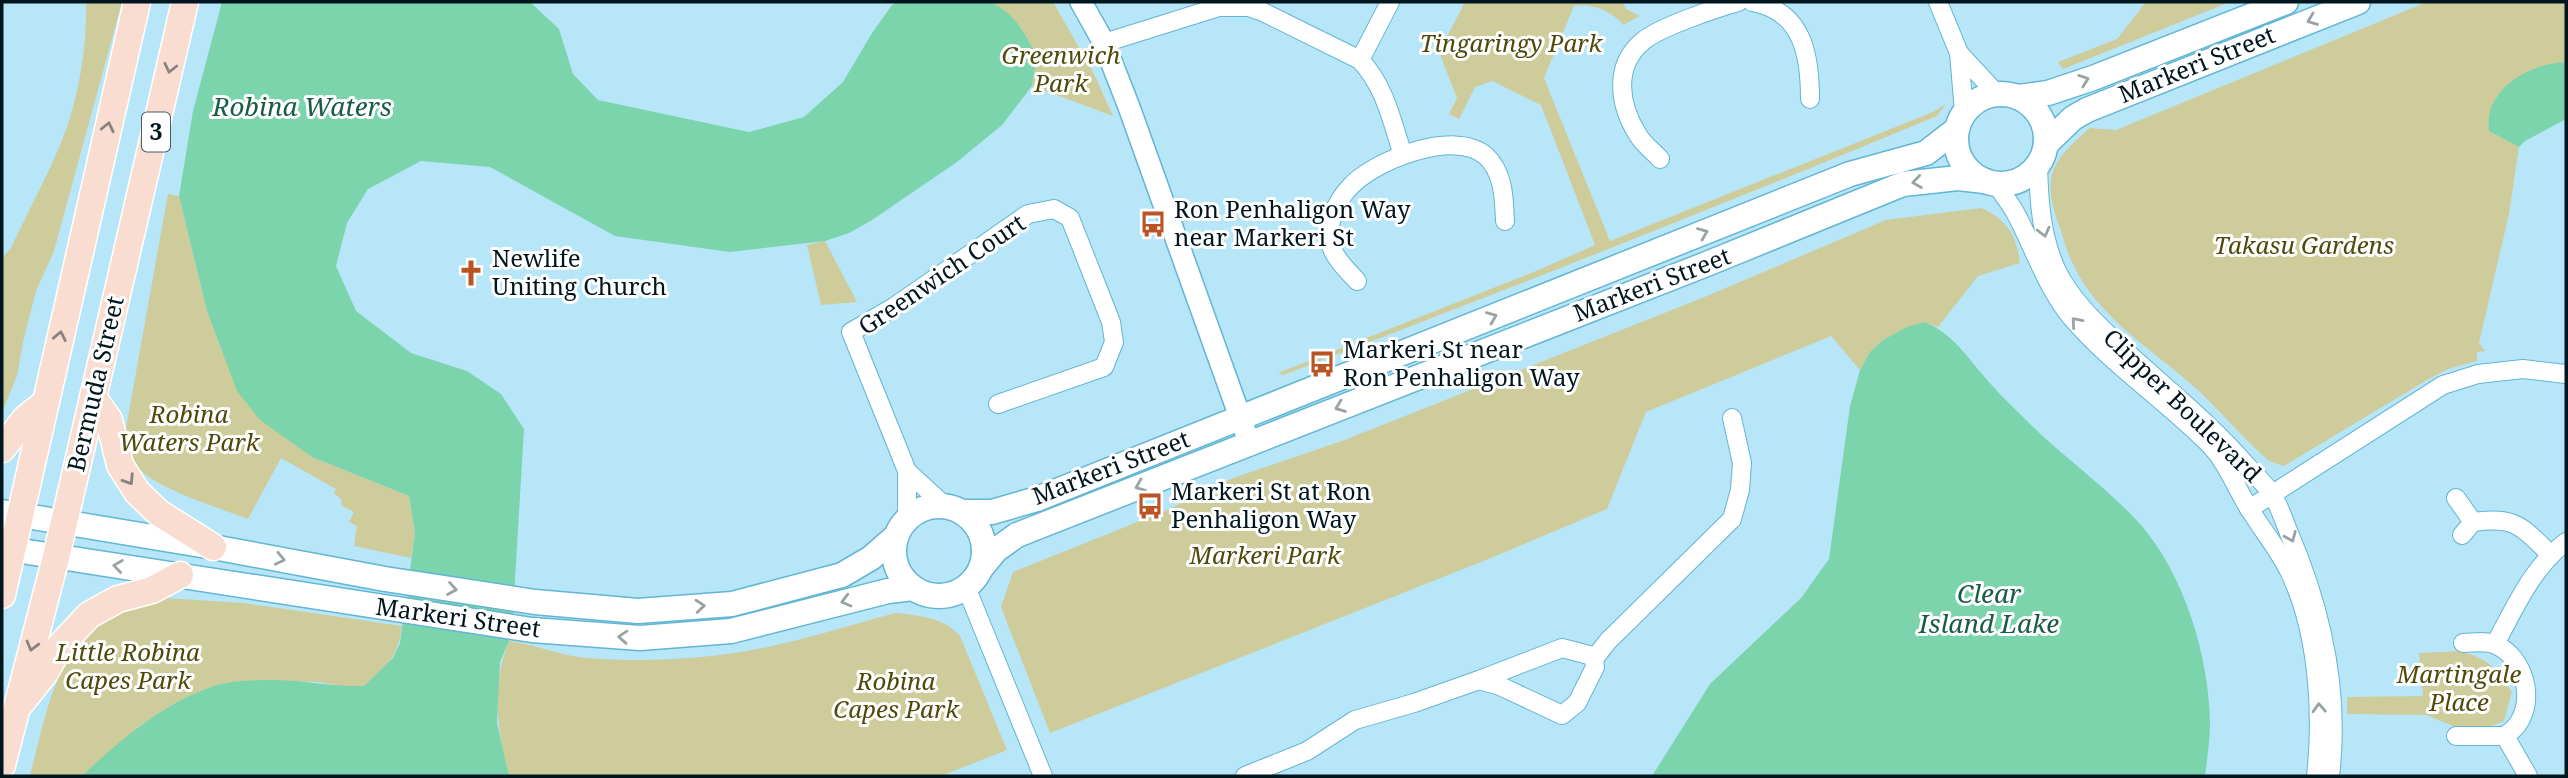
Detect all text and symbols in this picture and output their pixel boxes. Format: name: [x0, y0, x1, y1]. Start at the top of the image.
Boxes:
one-way arrow: [2306, 11, 2318, 25]
street label: Markeri Street: [2113, 17, 2280, 110]
park label: Tingaringy Park: [1420, 26, 1604, 59]
park label: Greenwich Park: [1002, 38, 1120, 99]
one-way arrow: [164, 62, 178, 74]
one-way arrow: [2078, 75, 2090, 89]
water label: Robina Waters: [211, 88, 392, 124]
road number: 3: [142, 113, 170, 152]
one-way arrow: [100, 121, 114, 133]
one-way arrow: [1911, 174, 1923, 189]
place label: Ron Penhaligon Way near Markeri St: [1174, 192, 1411, 253]
street label: Greenwich Court: [851, 206, 1031, 342]
bus stop icon: Ron Penhaligon Way near Markeri St: [1138, 209, 1168, 239]
one-way arrow: [2036, 226, 2050, 238]
one-way arrow: [1696, 227, 1708, 241]
park label: Takasu Gardens: [2214, 228, 2394, 261]
street label: Markeri Street: [1568, 238, 1735, 329]
place label: Newlife Uniting Church: [492, 241, 667, 302]
church icon: Newlife Uniting Church: [456, 258, 486, 288]
street label: Bermuda Street: [58, 293, 131, 475]
one-way arrow: [1485, 312, 1497, 326]
one-way arrow: [2072, 317, 2084, 330]
street label: Clipper Boulevard: [2097, 321, 2270, 489]
one-way arrow: [52, 330, 67, 342]
place label: Markeri St near Ron Penhaligon Way: [1343, 332, 1580, 393]
bus stop icon: Markeri St near Ron Penhaligon Way: [1307, 349, 1337, 379]
park label: Robina Waters Park: [119, 397, 261, 458]
one-way arrow: [1335, 398, 1347, 412]
street label: Markeri Street: [1027, 421, 1194, 512]
one-way arrow: [121, 472, 134, 485]
place label: Markeri St at Ron Penhaligon Way: [1171, 474, 1371, 535]
one-way arrow: [1135, 477, 1147, 491]
bus stop icon: Markeri St at Ron Penhaligon Way: [1135, 491, 1165, 521]
one-way arrow: [2283, 530, 2297, 543]
park label: Markeri Park: [1188, 538, 1342, 571]
one-way arrow: [274, 551, 286, 566]
one-way arrow: [112, 559, 123, 574]
water label: Clear Island Lake: [1918, 575, 2059, 641]
one-way arrow: [446, 581, 458, 596]
street label: Markeri Street: [374, 589, 543, 644]
one-way arrow: [840, 593, 852, 607]
one-way arrow: [695, 599, 706, 614]
one-way arrow: [617, 630, 628, 645]
park label: Little Robina Capes Park: [55, 635, 200, 696]
one-way arrow: [26, 640, 40, 652]
park label: Martingale Place: [2396, 657, 2521, 718]
park label: Robina Capes Park: [833, 664, 960, 725]
one-way arrow: [2312, 702, 2327, 713]

